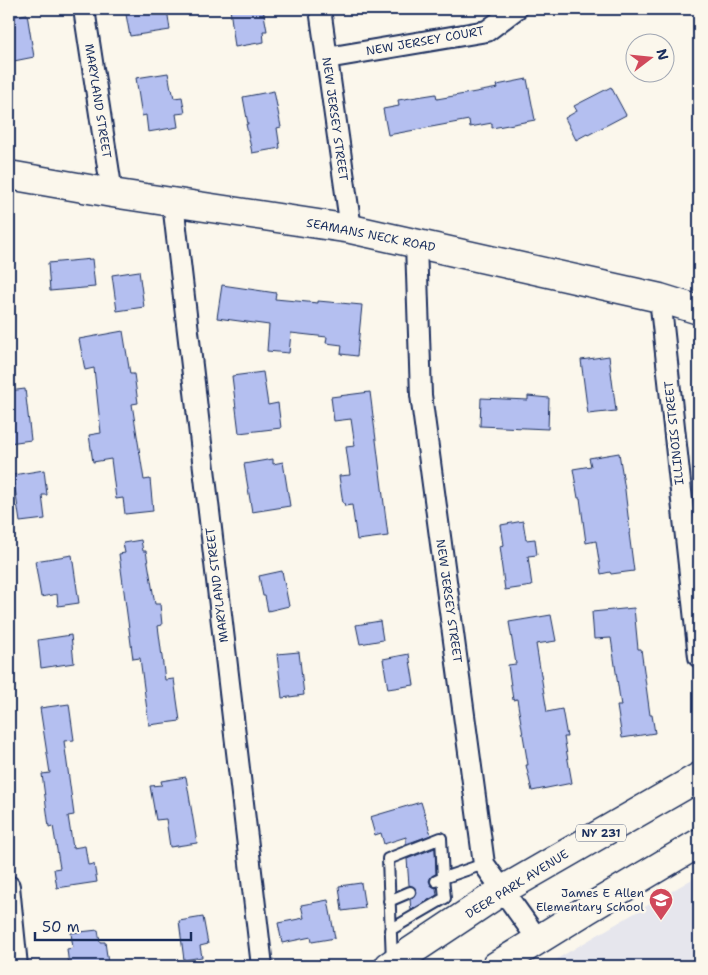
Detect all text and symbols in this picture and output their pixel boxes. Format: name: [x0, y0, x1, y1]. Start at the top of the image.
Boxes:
street label: NEW JERSEY COURT: [365, 23, 486, 59]
north arrow: [626, 32, 676, 82]
street label: MARYLAND STREET: [81, 43, 115, 160]
text: N: [652, 47, 673, 62]
street label: NEW JERSEY STREET: [318, 56, 352, 182]
street label: SEAMANS NECK ROAD: [305, 215, 437, 255]
street label: ILLINOIS STREET: [661, 380, 687, 486]
street label: MARYLAND STREET: [202, 526, 232, 643]
street label: NEW JERSEY STREET: [432, 538, 466, 664]
road number: NY 231: [576, 824, 626, 841]
street label: DEER PARK AVENUE: [462, 846, 572, 922]
place label: James E Allen Elementary School: [536, 885, 644, 915]
school or university icon: James E Allen Elementary School: [648, 887, 674, 921]
scale bar: [35, 910, 191, 942]
text: 50 m: [42, 917, 80, 937]

